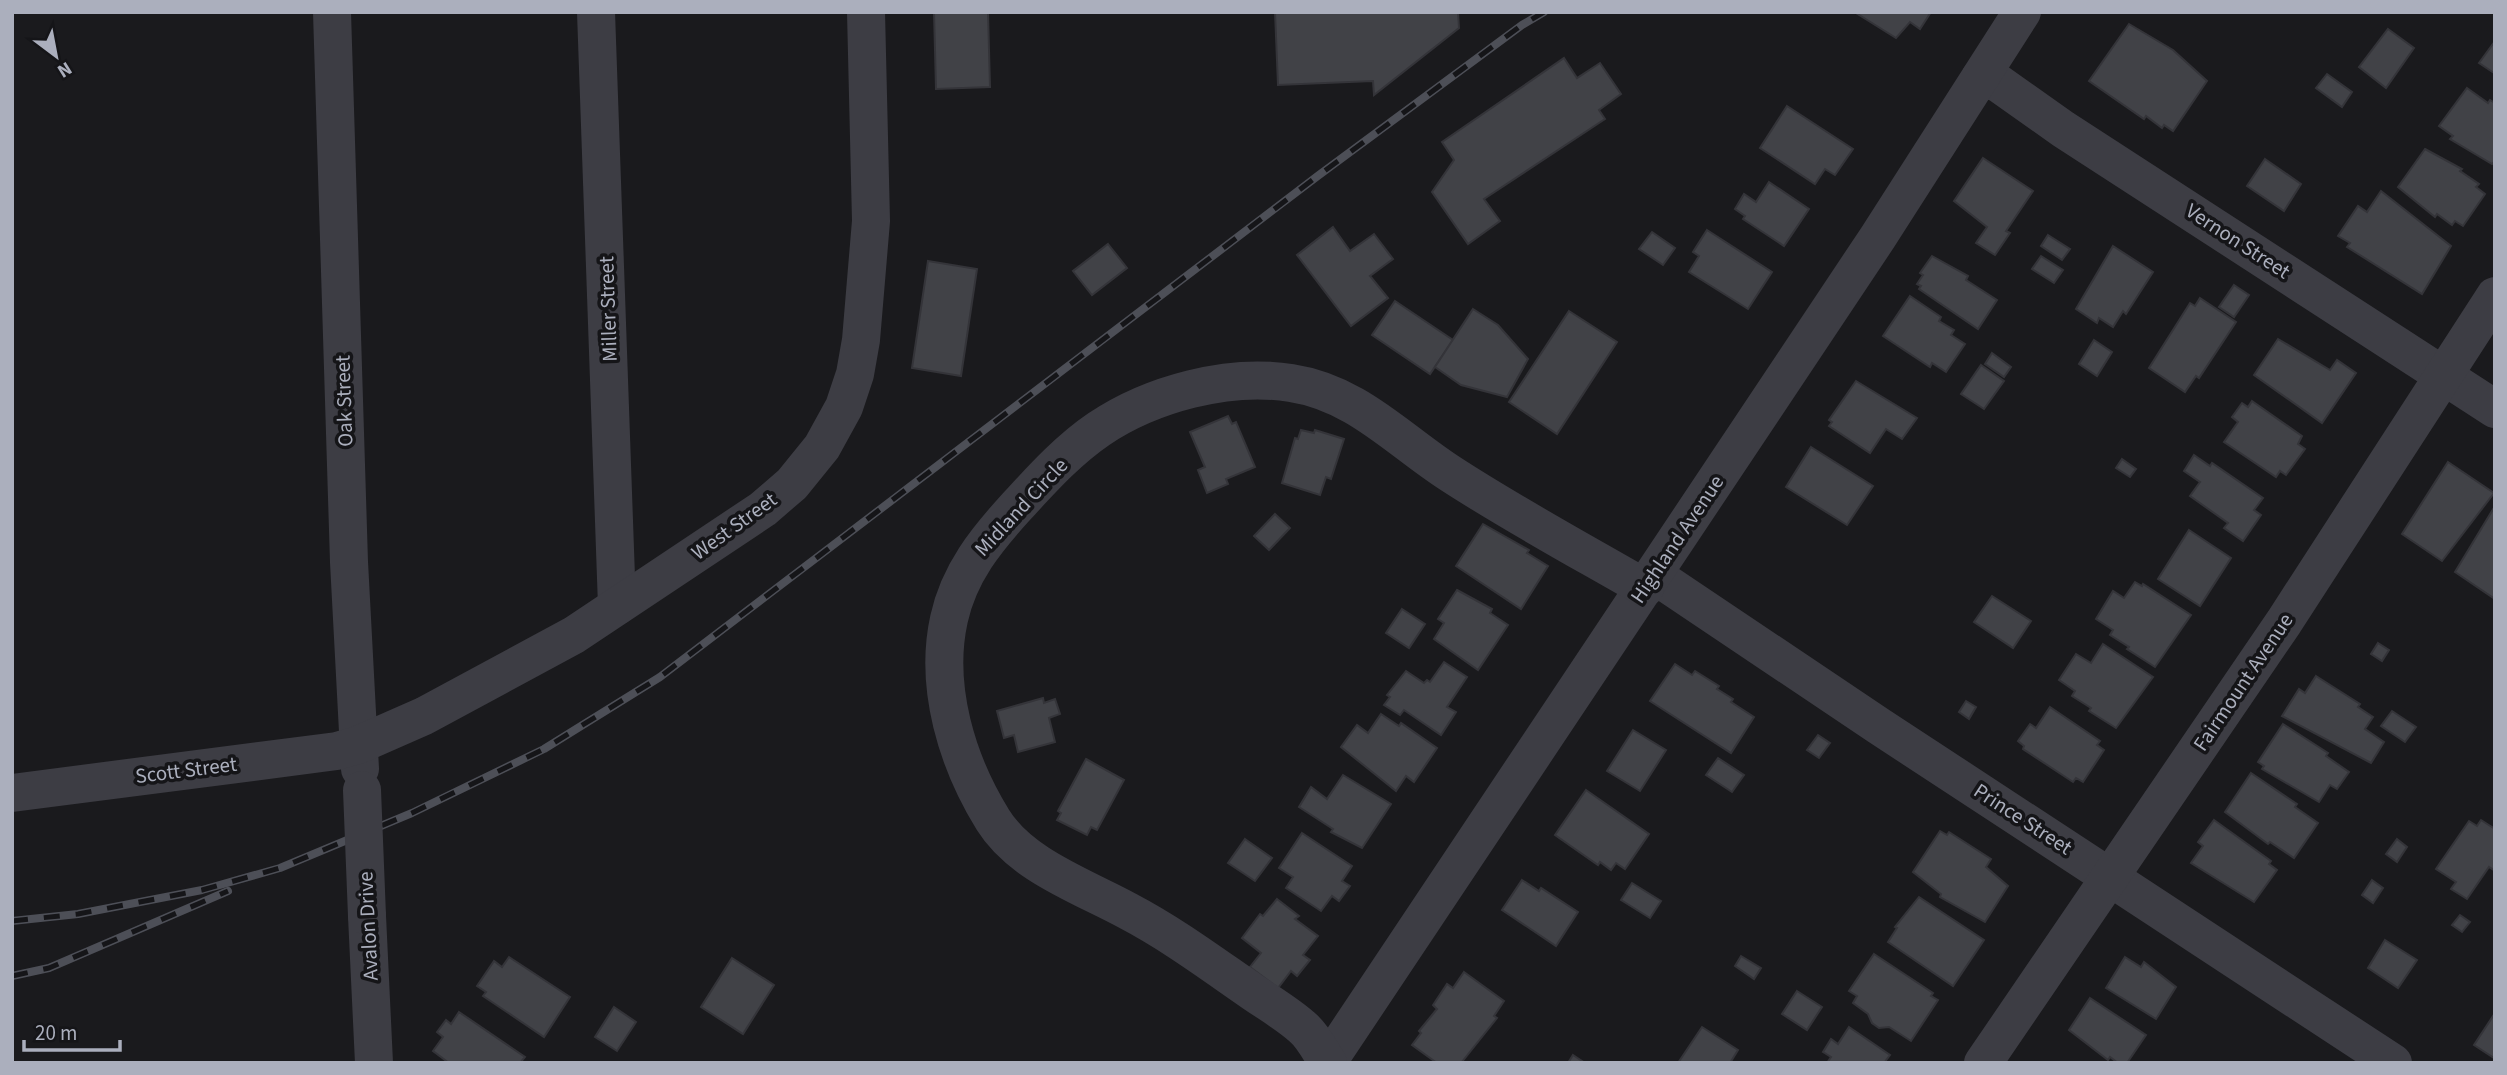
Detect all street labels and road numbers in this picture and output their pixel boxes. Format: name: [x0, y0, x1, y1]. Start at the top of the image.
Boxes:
street label: Vernon Street: [2180, 196, 2296, 286]
street label: Miller Street: [591, 256, 625, 362]
street label: Oak Street: [327, 355, 361, 447]
street label: Midland Circle: [967, 451, 1075, 563]
street label: Highland Avenue: [1623, 469, 1731, 609]
street label: West Street: [685, 485, 783, 567]
street label: Fairmount Avenue: [2186, 607, 2300, 757]
street label: Scott Street: [134, 749, 238, 791]
street label: Prince Street: [1968, 776, 2078, 862]
street label: Avalon Drive: [350, 871, 386, 981]

